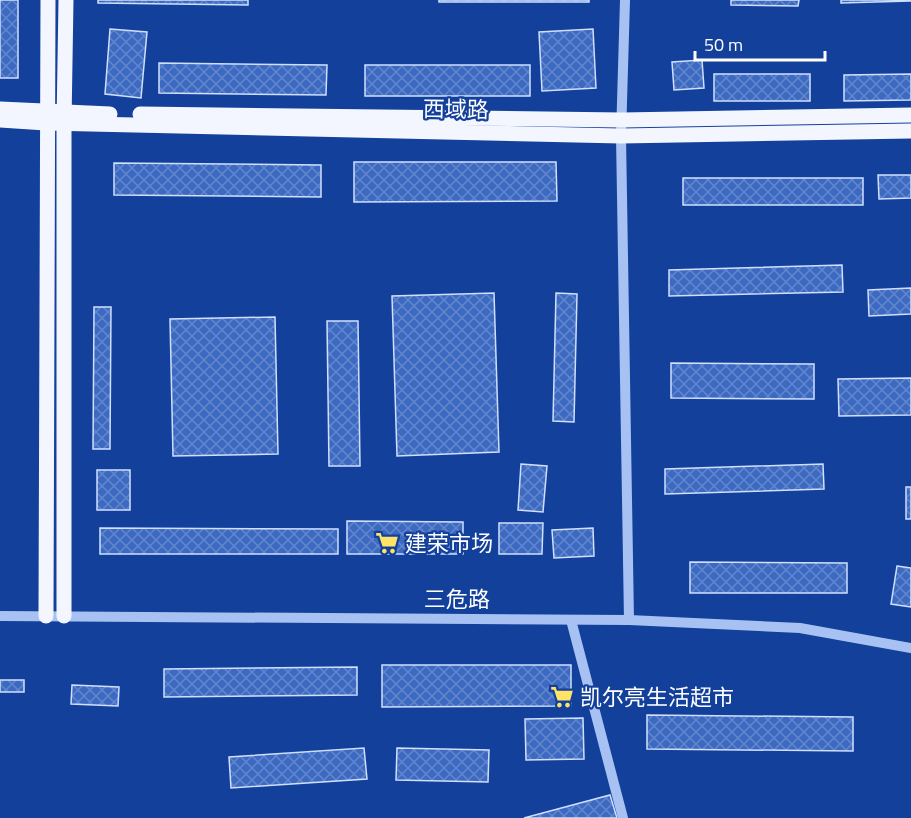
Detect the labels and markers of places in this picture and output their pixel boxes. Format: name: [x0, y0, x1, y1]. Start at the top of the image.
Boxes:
place label: 建荣市场: [405, 526, 493, 560]
supermarket icon: 建荣市场: [374, 530, 400, 556]
place label: 凯尔亮生活超市: [580, 680, 734, 714]
supermarket icon: 凯尔亮生活超市: [549, 684, 575, 710]

